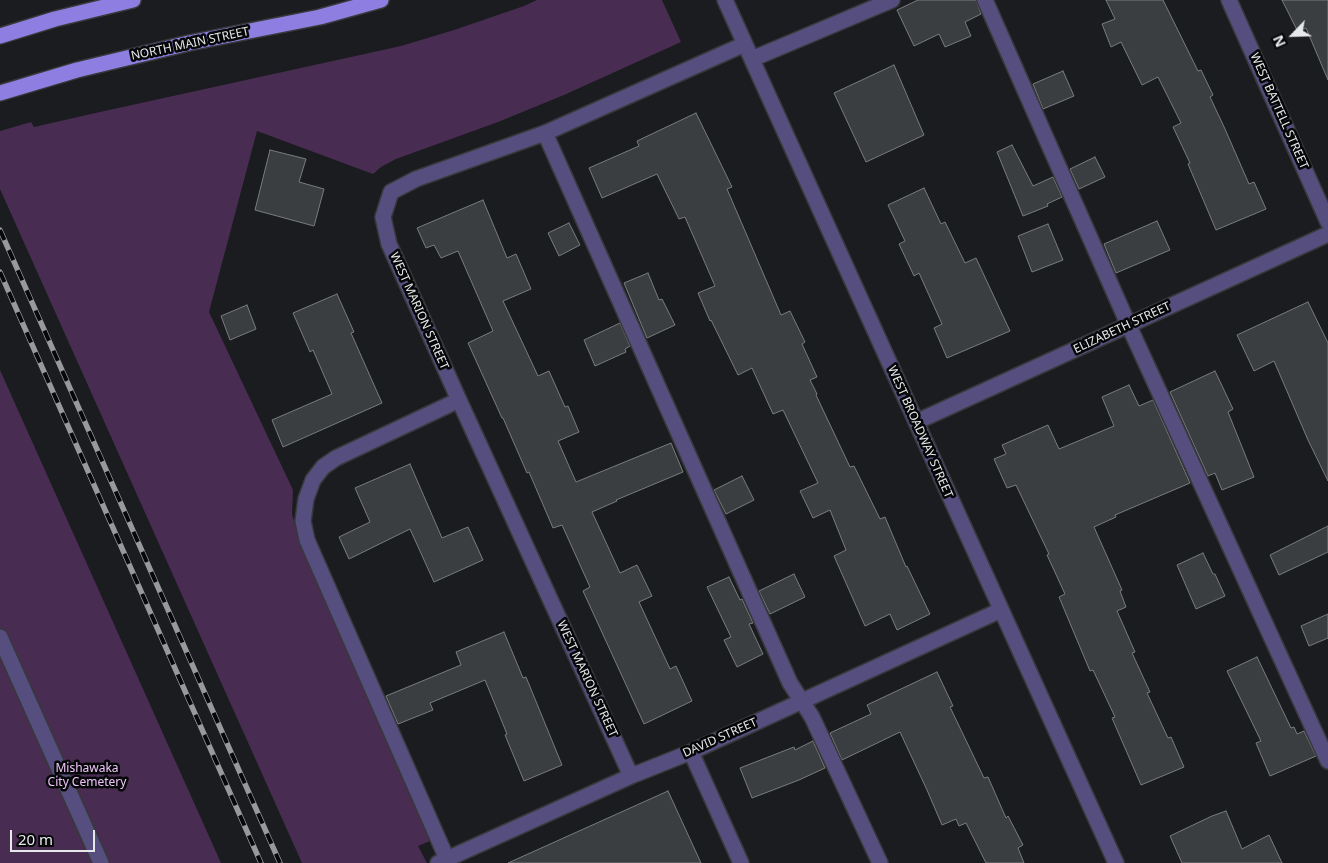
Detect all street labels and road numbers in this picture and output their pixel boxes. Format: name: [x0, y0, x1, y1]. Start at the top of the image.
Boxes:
street label: NORTH MAIN STREET: [130, 24, 250, 64]
street label: WEST BATTELL STREET: [1247, 51, 1311, 171]
street label: WEST MARION STREET: [387, 250, 451, 372]
street label: ELIZABETH STREET: [1071, 299, 1173, 357]
street label: WEST BROADWAY STREET: [884, 364, 956, 500]
street label: WEST MARION STREET: [554, 619, 620, 739]
street label: DAVID STREET: [681, 715, 759, 761]

